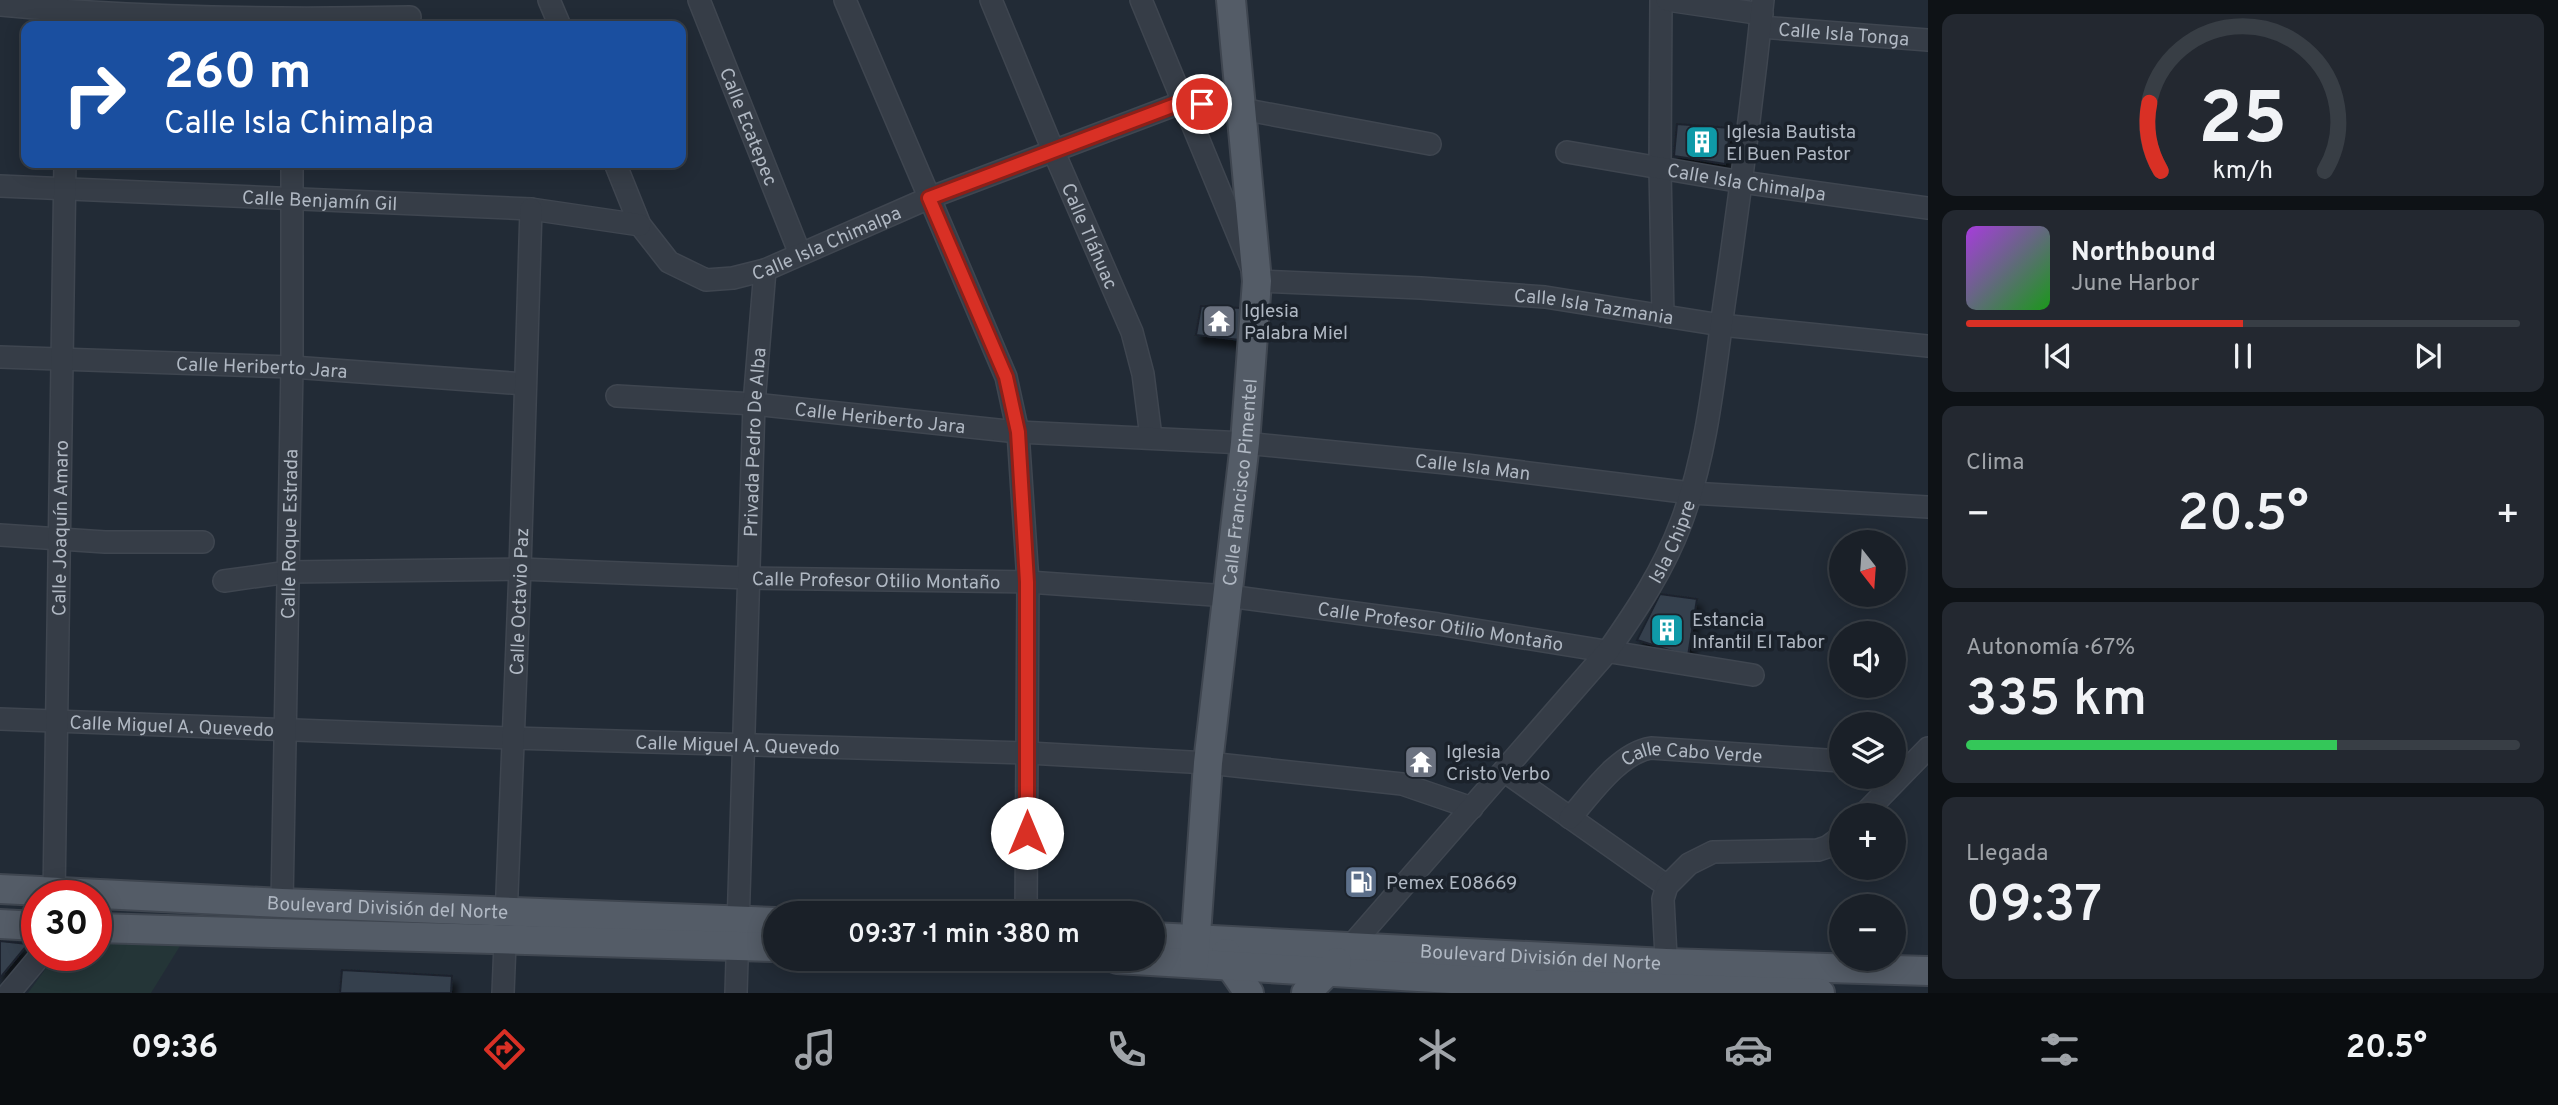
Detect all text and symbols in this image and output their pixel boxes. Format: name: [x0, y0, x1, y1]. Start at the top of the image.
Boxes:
street label: Calle Isla Tonga: [1777, 18, 1910, 53]
text: 260 m: [164, 44, 311, 106]
icon: right: [49, 49, 140, 140]
street label: Calle Ecatepec: [713, 64, 782, 190]
pin: [1172, 74, 1232, 134]
text: 25: [2199, 77, 2288, 169]
icon: arrive: [1183, 85, 1221, 123]
text: Calle Isla Chimalpa: [164, 105, 434, 145]
place label: Iglesia Bautista El Buen Pastor: [1726, 121, 1856, 167]
building icon: Iglesia Bautista El Buen Pastor: [1683, 123, 1721, 161]
text: km/h: [2213, 156, 2273, 188]
street label: Calle Isla Chimalpa: [1665, 159, 1827, 208]
street label: Calle Tláhuac: [1055, 180, 1122, 294]
street label: Calle Benjamín Gil: [241, 186, 398, 217]
street label: Calle Isla Chimalpa: [750, 202, 905, 287]
text: Northbound: [2071, 237, 2216, 270]
text: June Harbor: [2071, 270, 2199, 299]
street label: Calle Isla Tazmania: [1513, 285, 1675, 331]
place label: Iglesia Palabra Miel: [1244, 300, 1348, 346]
temple icon: Iglesia Palabra Miel: [1200, 302, 1238, 340]
icon: previous: [2039, 337, 2077, 375]
icon: pause: [2224, 337, 2262, 375]
icon: next: [2409, 337, 2447, 375]
street label: Privada Pedro De Alba: [740, 347, 773, 538]
street label: Calle Heriberto Jara: [176, 353, 348, 385]
street label: Calle Francisco Pimentel: [1219, 378, 1264, 588]
street label: Calle Heriberto Jara: [793, 398, 966, 440]
street label: Calle Joaquín Amaro: [48, 440, 75, 616]
street label: Calle Roque Estrada: [277, 449, 304, 619]
text: Clima: [1966, 449, 2024, 478]
street label: Calle Isla Man: [1414, 450, 1532, 487]
text: 20.5°: [2177, 483, 2309, 549]
text: −: [1966, 492, 1991, 541]
text: +: [2495, 492, 2520, 541]
street label: Isla Chipre: [1644, 497, 1702, 588]
street label: Calle Octavio Paz: [506, 527, 535, 676]
north arrow: [1829, 530, 1906, 607]
map controls: [1829, 530, 1906, 971]
street label: Calle Profesor Otilio Montaño: [752, 568, 1001, 596]
street label: Calle Profesor Otilio Montaño: [1316, 598, 1565, 658]
place label: Estancia Infantil El Tabor: [1692, 609, 1825, 655]
building icon: Estancia Infantil El Tabor: [1648, 611, 1686, 649]
button: sound: [1829, 621, 1906, 698]
text: Autonomía · 67%: [1966, 634, 2135, 663]
text: 335 km: [1966, 668, 2147, 734]
street label: Calle Miguel A. Quevedo: [69, 712, 275, 743]
button: layers: [1829, 712, 1906, 789]
street label: Calle Miguel A. Quevedo: [635, 732, 840, 762]
street label: Calle Cabo Verde: [1617, 738, 1763, 773]
place label: Iglesia Cristo Verbo: [1446, 741, 1550, 787]
temple icon: Iglesia Cristo Verbo: [1402, 743, 1440, 781]
position arrow: [990, 796, 1064, 870]
button: +: [1829, 803, 1906, 880]
text: Llegada: [1966, 840, 2048, 869]
fuel station icon: Pemex E08669: [1342, 863, 1380, 901]
place label: Pemex E08669: [1386, 872, 1517, 896]
text: 09:37: [1966, 874, 2102, 940]
speed limit sign: 30: [21, 880, 112, 971]
street label: Boulevard División del Norte: [266, 892, 509, 926]
button: −: [1829, 894, 1906, 971]
text: 09:37 · 1 min · 380 m: [848, 919, 1080, 952]
street label: Boulevard División del Norte: [1419, 941, 1662, 977]
icon: directions: [480, 1025, 529, 1074]
icon: music: [791, 1025, 840, 1074]
icon: phone: [1102, 1025, 1151, 1074]
icon: climate: [1413, 1025, 1462, 1074]
icon: car: [1724, 1025, 1773, 1074]
icon: filters: [2035, 1025, 2084, 1074]
text: 09:36: [131, 1029, 218, 1069]
text: 20.5°: [2346, 1029, 2427, 1069]

